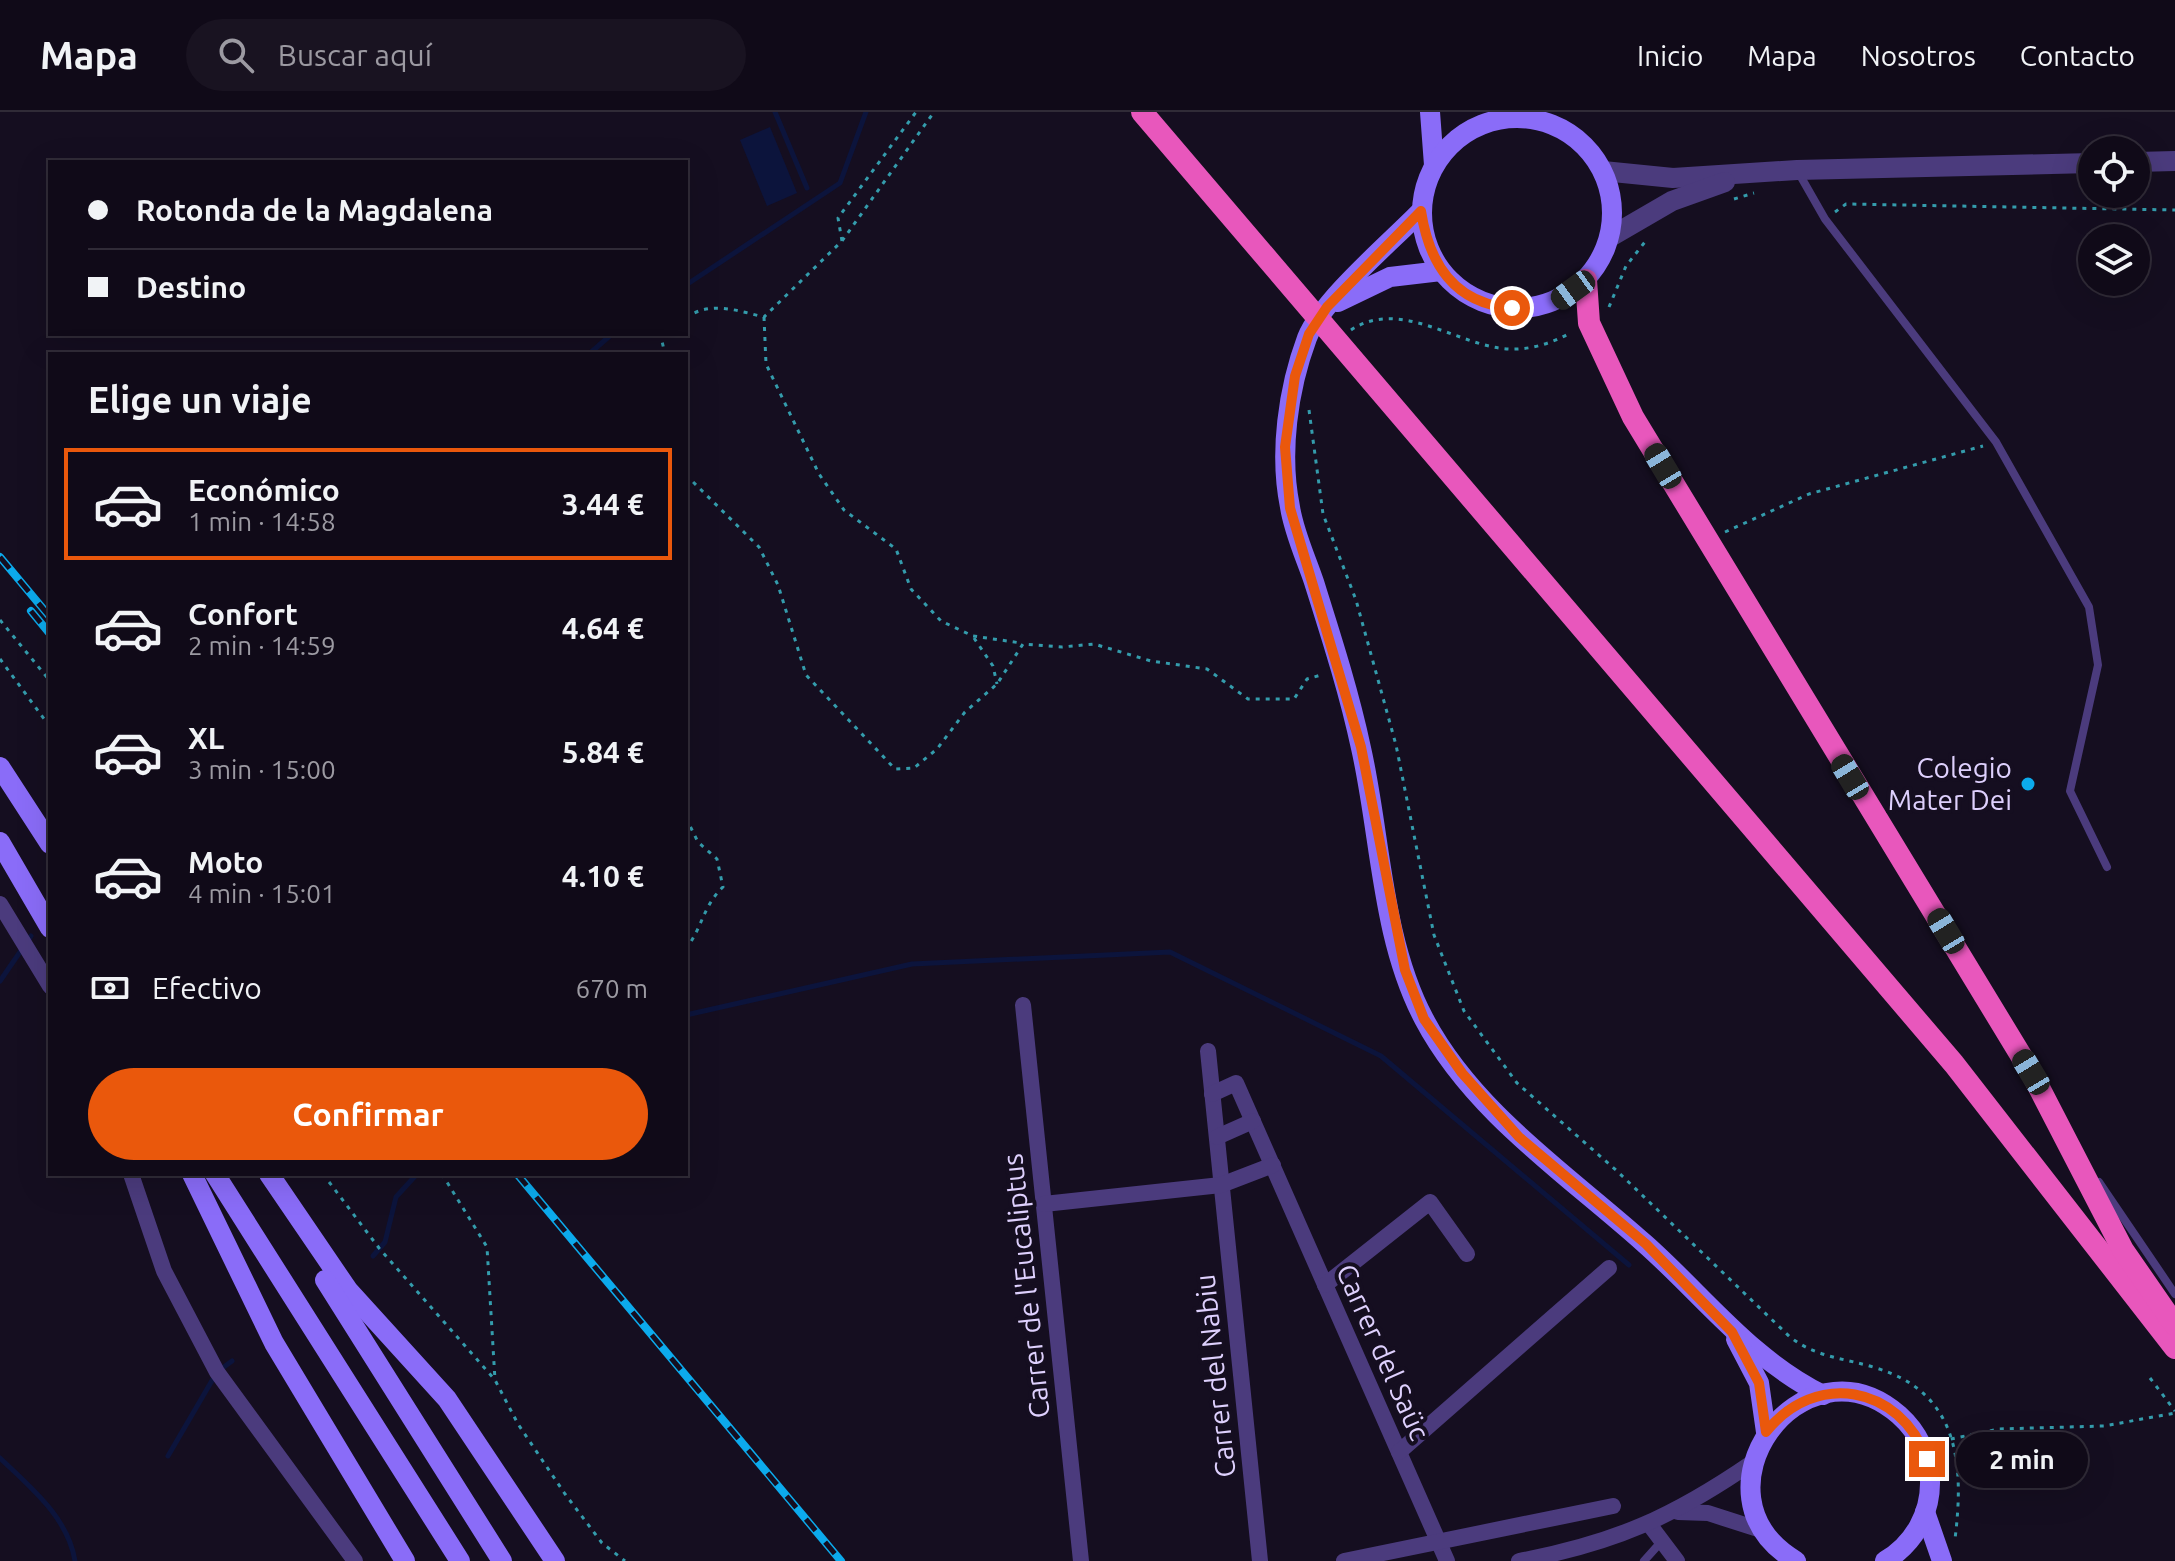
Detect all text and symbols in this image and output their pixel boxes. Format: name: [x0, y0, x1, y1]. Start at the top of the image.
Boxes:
search box: [186, 19, 746, 91]
icon: search: [214, 33, 258, 77]
text: Mapa: [40, 34, 138, 76]
text: Buscar aquí: [278, 38, 432, 72]
text: Inicio: [1637, 40, 1703, 71]
text: Mapa: [1747, 40, 1817, 71]
text: Nosotros: [1861, 40, 1976, 71]
text: Contacto: [2020, 40, 2135, 71]
map controls: [2078, 136, 2150, 296]
button: locate: [2078, 136, 2150, 208]
text: Rotonda de la Magdalena: [136, 193, 493, 227]
button: layers: [2078, 224, 2150, 296]
car: [1547, 266, 1599, 314]
text: Destino: [136, 270, 246, 304]
route start: [1494, 290, 1530, 326]
text: Elige un viaje: [88, 379, 312, 420]
car: [1640, 439, 1686, 493]
icon: car: [92, 468, 164, 540]
text: Económico: [188, 473, 340, 507]
text: 3.44 €: [562, 487, 644, 521]
text: 1 min · 14:58: [188, 507, 336, 536]
icon: car: [92, 592, 164, 664]
text: Confort: [188, 597, 298, 631]
text: 4.64 €: [562, 611, 644, 645]
text: 2 min · 14:59: [188, 631, 336, 660]
icon: car: [92, 716, 164, 788]
text: XL: [188, 721, 224, 755]
text: 5.84 €: [562, 735, 644, 769]
car: [1827, 750, 1873, 804]
place label: Colegio Mater Dei: [1888, 752, 2012, 815]
text: 3 min · 15:00: [188, 755, 336, 784]
marker: Colegio Mater Dei: [2019, 775, 2037, 793]
icon: car: [92, 840, 164, 912]
text: Moto: [188, 845, 263, 879]
text: 4.10 €: [562, 859, 644, 893]
text: 4 min · 15:01: [188, 879, 336, 908]
car: [1923, 904, 1969, 958]
icon: cash: [88, 966, 132, 1010]
text: Efectivo: [152, 971, 262, 1005]
text: 670 m: [576, 974, 648, 1003]
car: [2008, 1045, 2054, 1099]
button: Confirmar: [88, 1068, 648, 1160]
street label: Carrer de l'Eucaliptus: [996, 1152, 1055, 1420]
street label: Carrer del Saüc: [1331, 1259, 1436, 1444]
street label: Carrer del Nabiu: [1188, 1273, 1241, 1479]
callout: 2 min: [1955, 1431, 2087, 1487]
route end: [1909, 1441, 1945, 1477]
text: 2 min: [1989, 1445, 2055, 1474]

